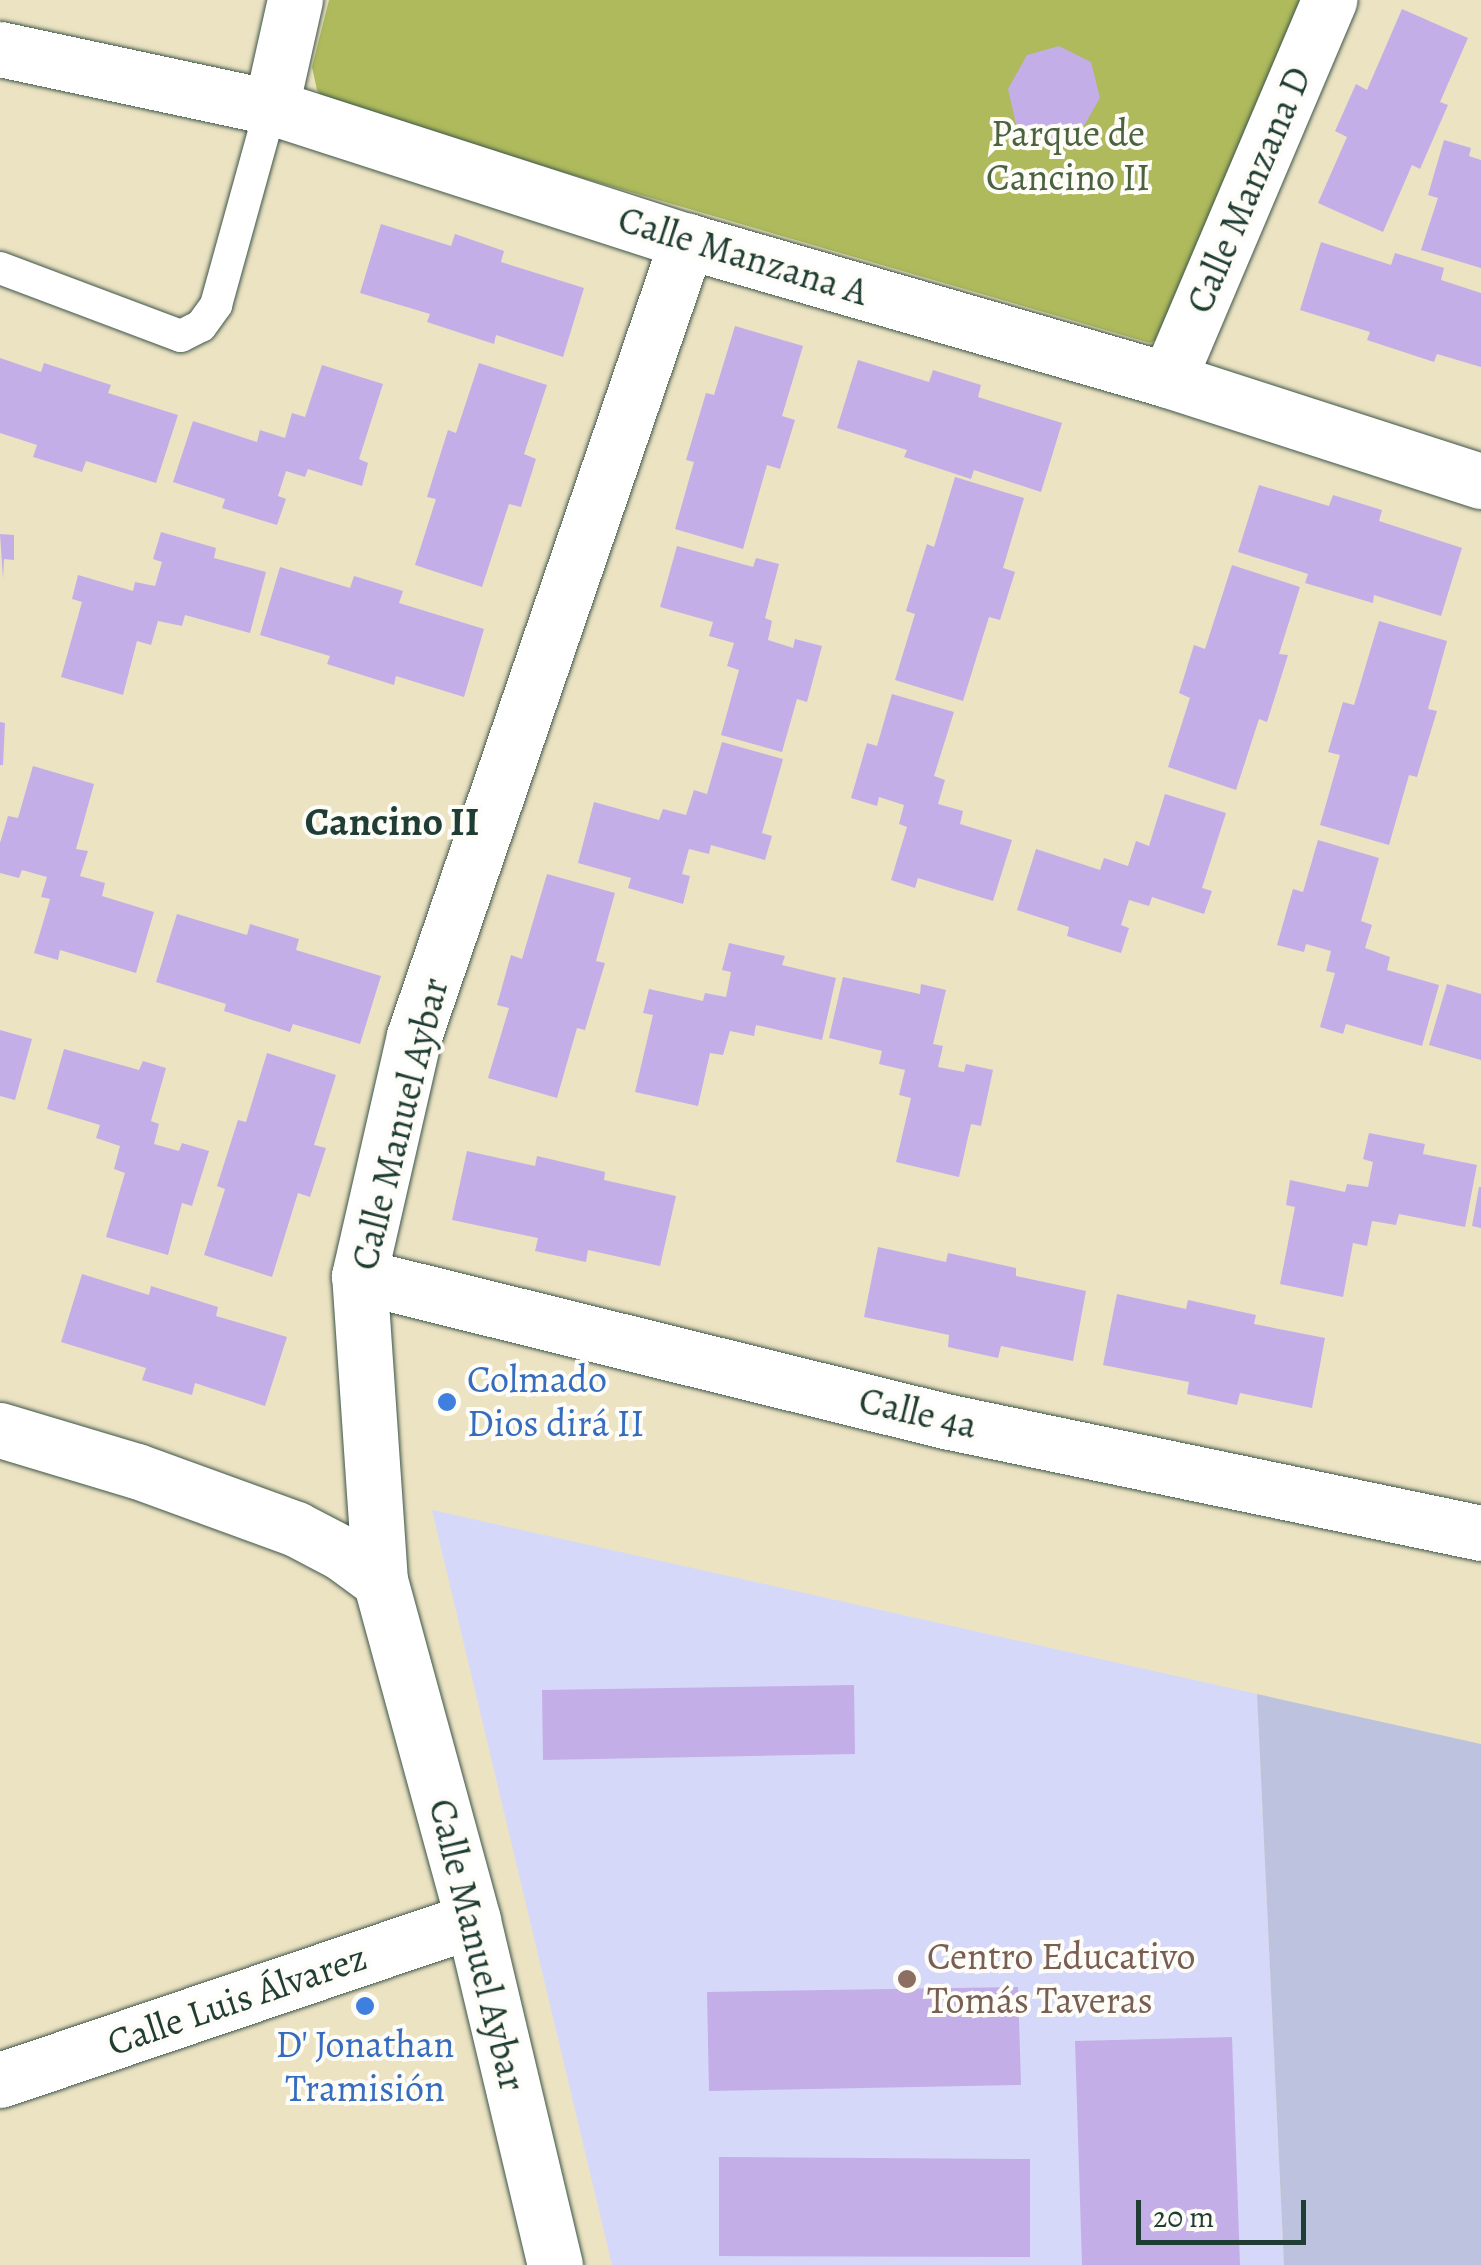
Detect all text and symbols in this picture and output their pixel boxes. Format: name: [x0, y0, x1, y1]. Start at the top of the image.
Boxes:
street label: Calle Manzana D: [1177, 60, 1321, 320]
park label: Parque de Cancino II: [986, 111, 1150, 200]
street label: Calle Manzana A: [613, 196, 873, 316]
district label: Cancino II: [305, 798, 479, 846]
street label: Calle Manuel Aybar: [342, 973, 458, 1275]
place label: Colmado Dios dirá II: [467, 1357, 644, 1446]
street label: Calle 4a: [855, 1377, 981, 1449]
marker: Colmado Dios dirá II: [436, 1391, 458, 1413]
street label: Calle Manuel Aybar: [419, 1794, 535, 2096]
street label: Calle Luis Álvarez: [101, 1934, 373, 2066]
place label: Centro Educativo Tomás Taveras: [927, 1934, 1195, 2024]
marker: Centro Educativo Tomás Taveras: [896, 1968, 918, 1990]
marker: D' Jonathan Tramisión: [354, 1995, 376, 2017]
place label: D' Jonathan Tramisión: [275, 2022, 455, 2112]
scale bar: [1141, 2180, 1311, 2242]
text: 20 m: [1153, 2197, 1214, 2237]

